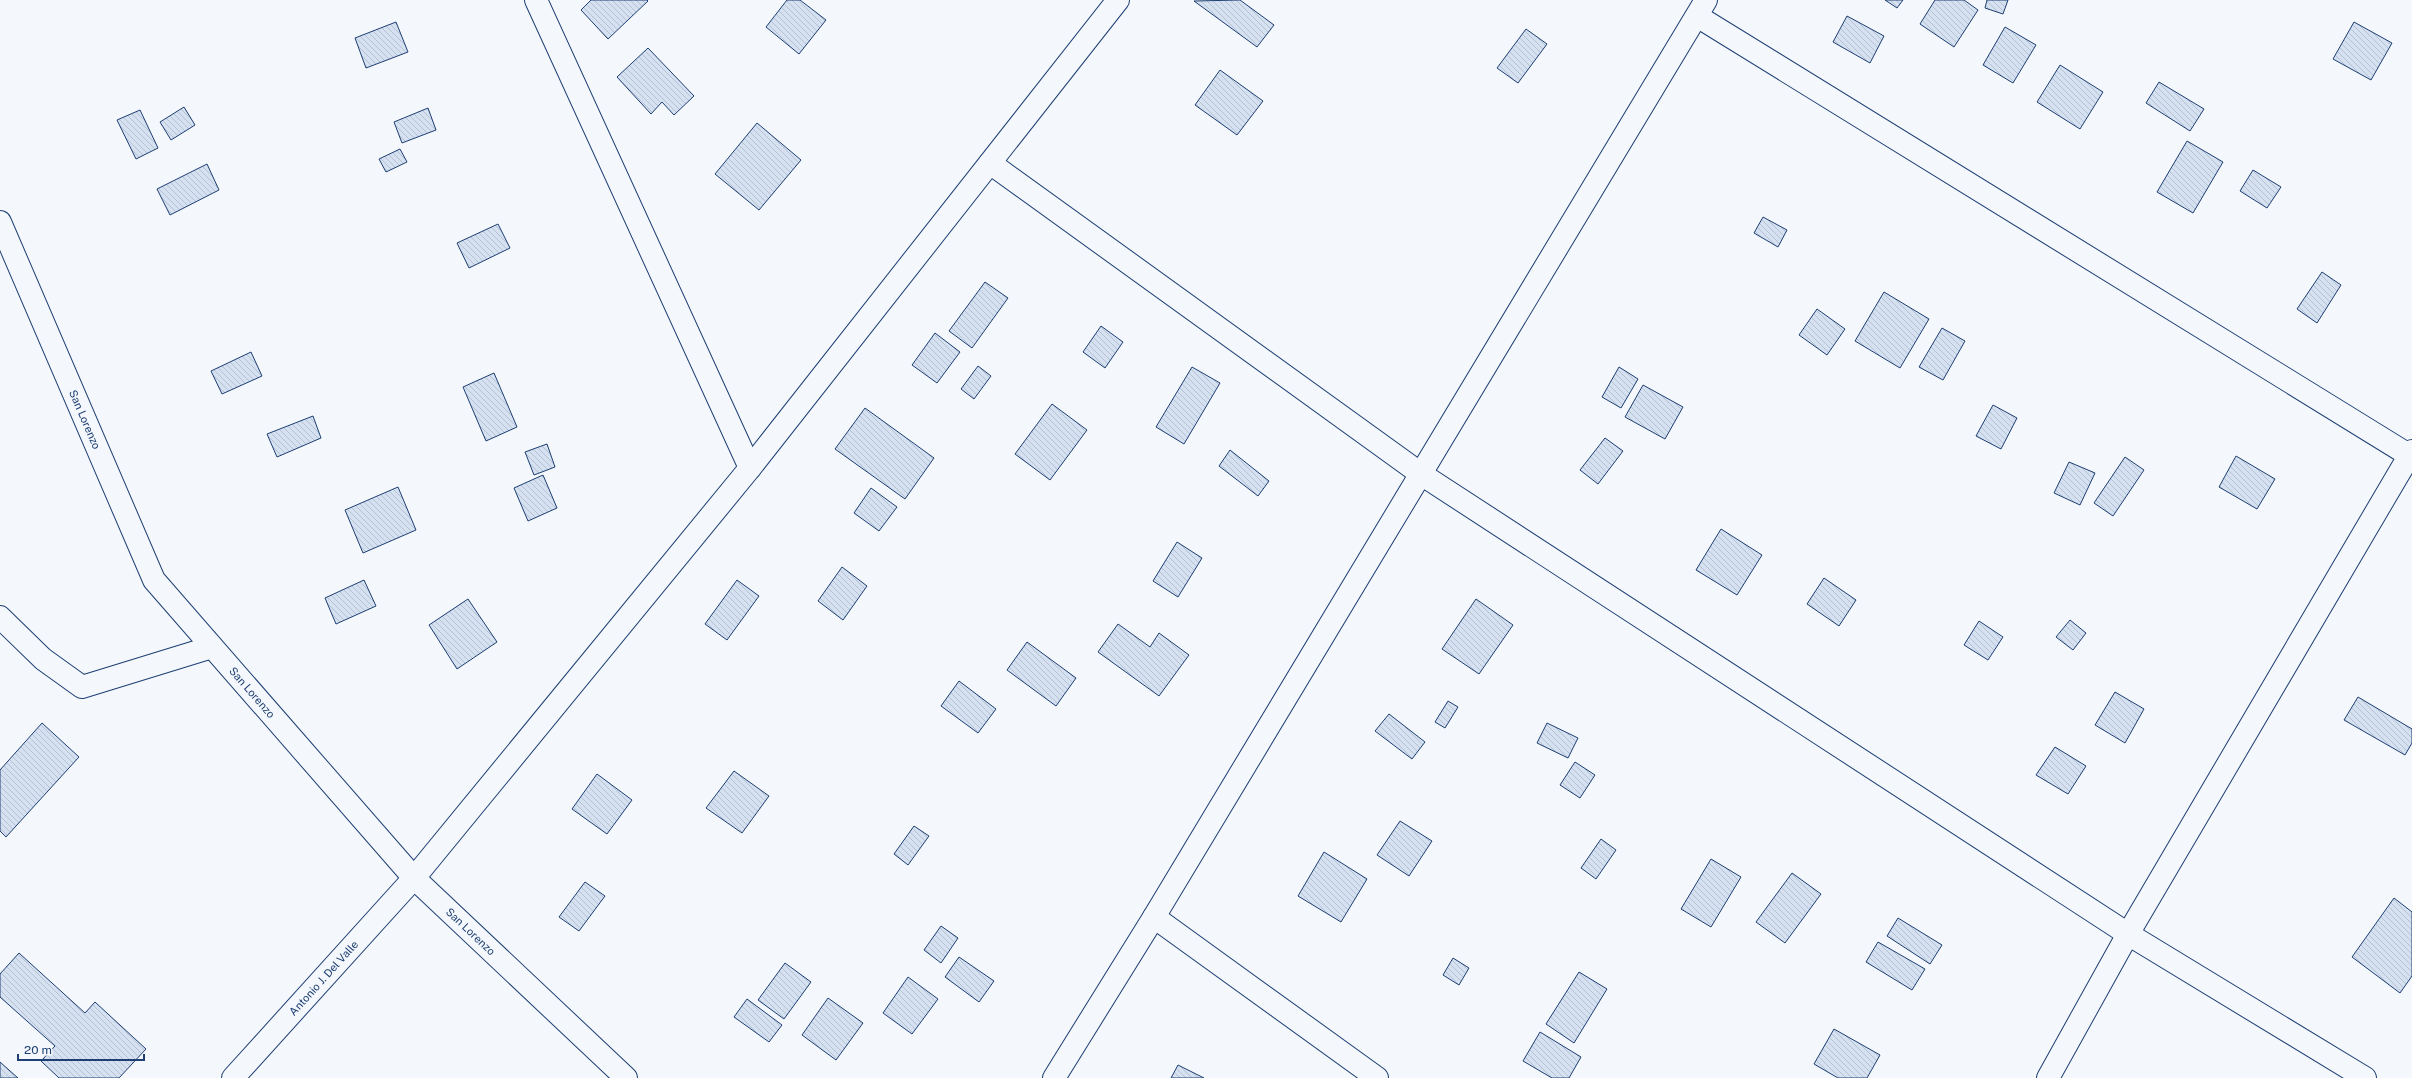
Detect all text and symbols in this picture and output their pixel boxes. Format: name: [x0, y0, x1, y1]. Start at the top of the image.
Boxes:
street label: San Lorenzo: [67, 388, 103, 451]
street label: San Lorenzo: [227, 665, 277, 720]
street label: San Lorenzo: [444, 905, 498, 957]
street label: Antonio J. Del Valle: [287, 938, 360, 1018]
scale bar: [18, 1036, 144, 1062]
text: 20 m: [24, 1043, 52, 1057]

